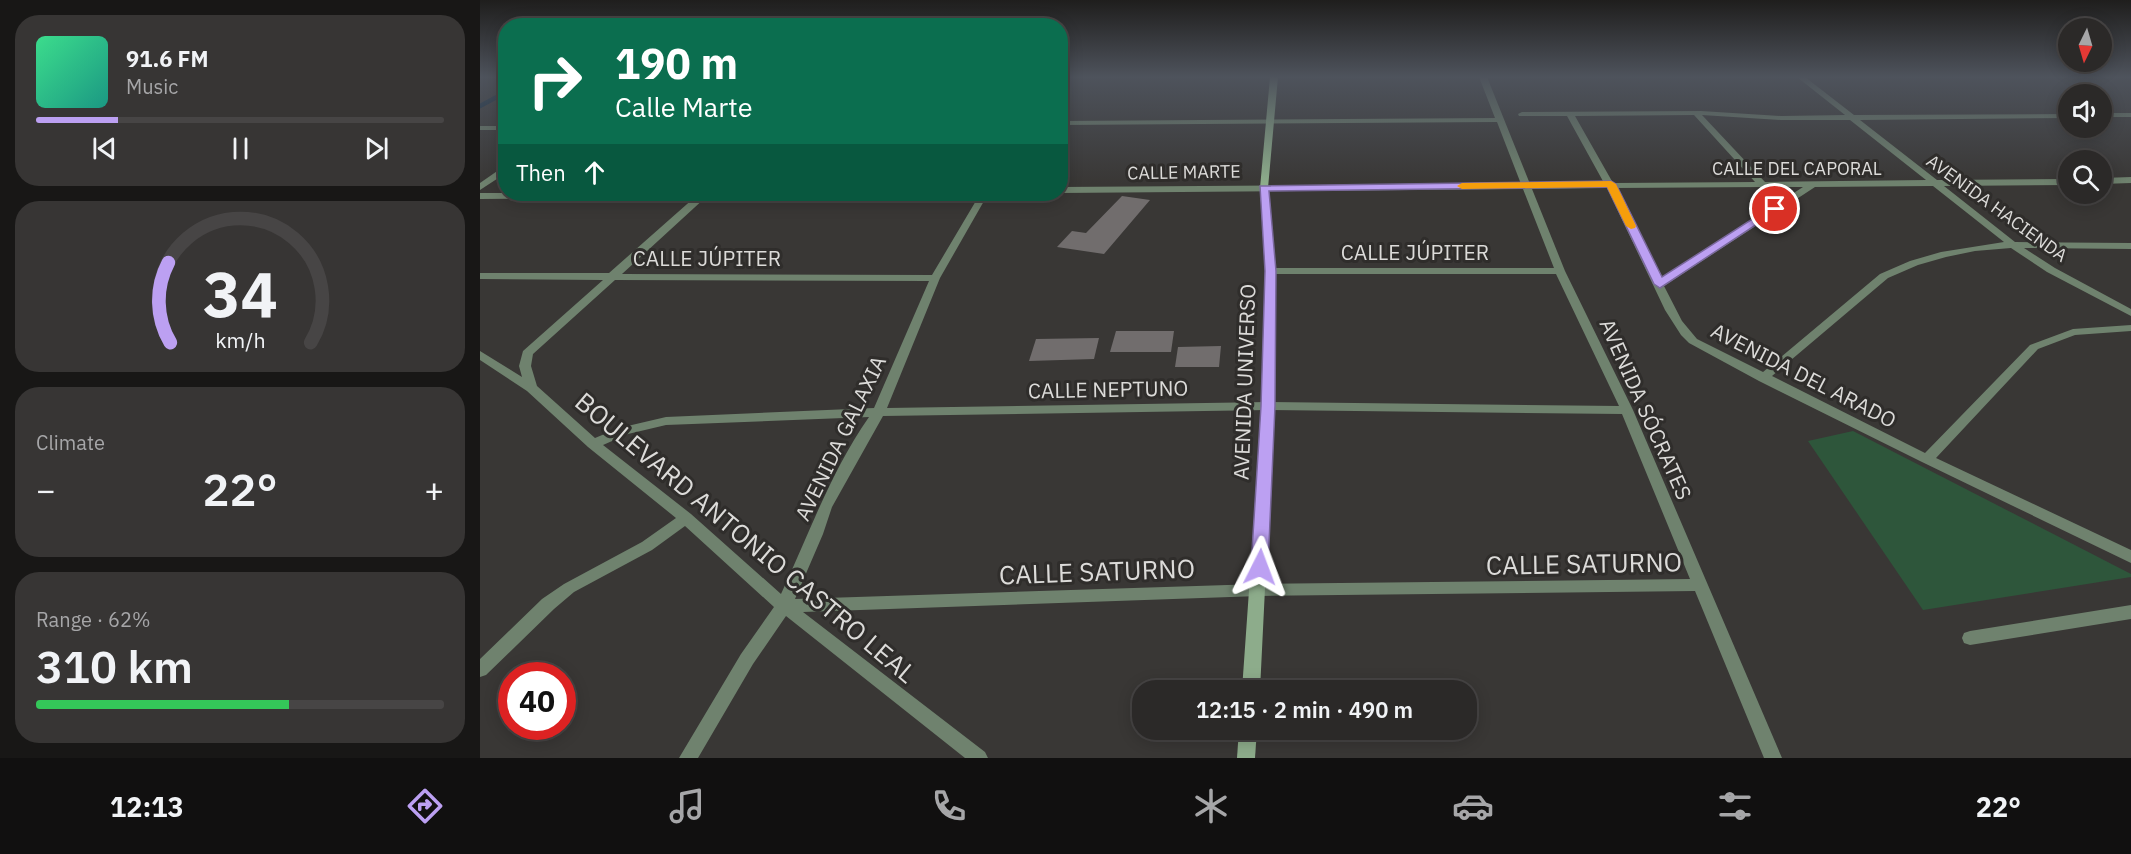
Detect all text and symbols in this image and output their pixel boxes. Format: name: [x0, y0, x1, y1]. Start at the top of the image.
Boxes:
north arrow: [2058, 18, 2112, 72]
map controls: [2058, 18, 2112, 204]
text: 190 m: [615, 36, 738, 91]
icon: right: [516, 42, 594, 120]
text: 91.6 FM: [126, 44, 209, 73]
text: Music: [126, 73, 178, 100]
button: sound: [2058, 84, 2112, 138]
text: Calle Marte: [615, 89, 752, 124]
icon: previous: [88, 132, 121, 165]
icon: pause: [224, 132, 257, 165]
icon: next: [360, 132, 393, 165]
street label: AVENIDA HACIENDA: [1922, 149, 2072, 267]
button: search: [2058, 150, 2112, 204]
icon: ahead: [578, 156, 611, 189]
street label: CALLE DEL CAPORAL: [1712, 157, 1882, 180]
text: Then: [516, 158, 566, 187]
street label: CALLE MARTE: [1127, 160, 1241, 184]
pin: [1749, 183, 1800, 234]
icon: arrive: [1758, 192, 1791, 225]
street label: CALLE JÚPITER: [1341, 238, 1489, 266]
street label: CALLE JÚPITER: [633, 244, 781, 272]
text: 34: [203, 253, 277, 334]
street label: AVENIDA UNIVERSO: [1227, 283, 1261, 481]
street label: AVENIDA SÓCRATES: [1594, 314, 1698, 504]
street label: AVENIDA DEL ARADO: [1707, 316, 1901, 434]
text: km/h: [215, 327, 265, 355]
street label: AVENIDA GALAXIA: [788, 351, 892, 525]
street label: CALLE NEPTUNO: [1028, 374, 1188, 404]
street label: BOULEVARD ANTONIO CASTRO LEAL: [568, 384, 924, 690]
text: Climate: [36, 429, 105, 456]
text: 22°: [202, 460, 278, 518]
text: −: [36, 468, 56, 511]
text: +: [424, 468, 444, 511]
position arrow: [1228, 535, 1292, 599]
street label: CALLE SATURNO: [1486, 544, 1682, 582]
street label: CALLE SATURNO: [998, 551, 1196, 591]
text: Range · 62%: [36, 606, 151, 633]
text: 310 km: [36, 637, 193, 695]
speed limit sign: 40: [498, 662, 576, 740]
text: 12:15 · 2 min · 490 m: [1196, 695, 1413, 724]
icon: directions: [404, 785, 446, 827]
icon: music: [666, 785, 708, 827]
icon: phone: [928, 785, 970, 827]
icon: climate: [1190, 785, 1232, 827]
icon: car: [1452, 785, 1494, 827]
icon: filters: [1714, 785, 1756, 827]
text: 12:13: [110, 789, 184, 824]
text: 22°: [1976, 789, 2021, 824]

